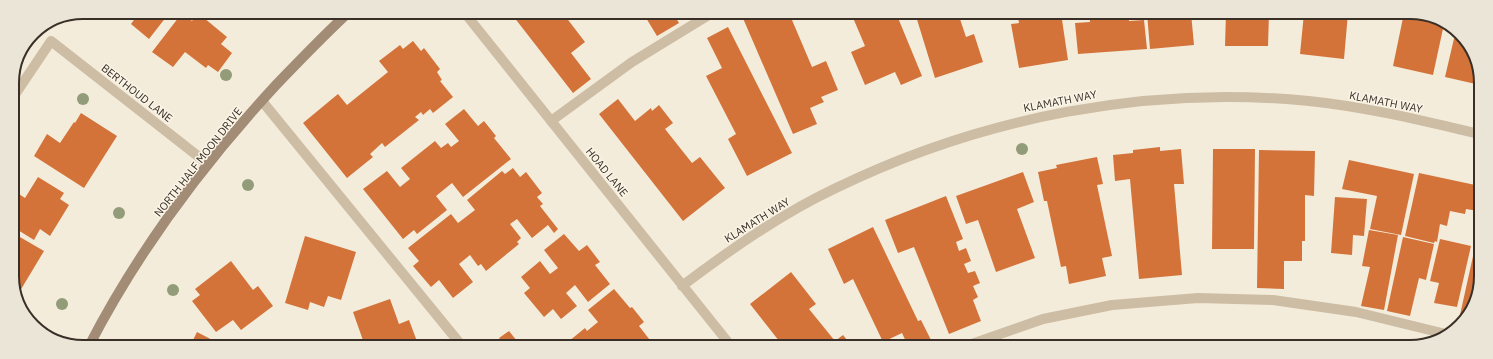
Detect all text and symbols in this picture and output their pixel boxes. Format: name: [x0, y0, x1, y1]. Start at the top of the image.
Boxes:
street label: BERTHOUD LANE: [99, 61, 175, 125]
street label: KLAMATH WAY: [1022, 87, 1098, 115]
street label: KLAMATH WAY: [1348, 88, 1424, 116]
street label: NORTH HALF MOON DRIVE: [151, 105, 245, 219]
street label: HOAD LANE: [583, 145, 631, 199]
street label: KLAMATH WAY: [722, 194, 793, 246]

